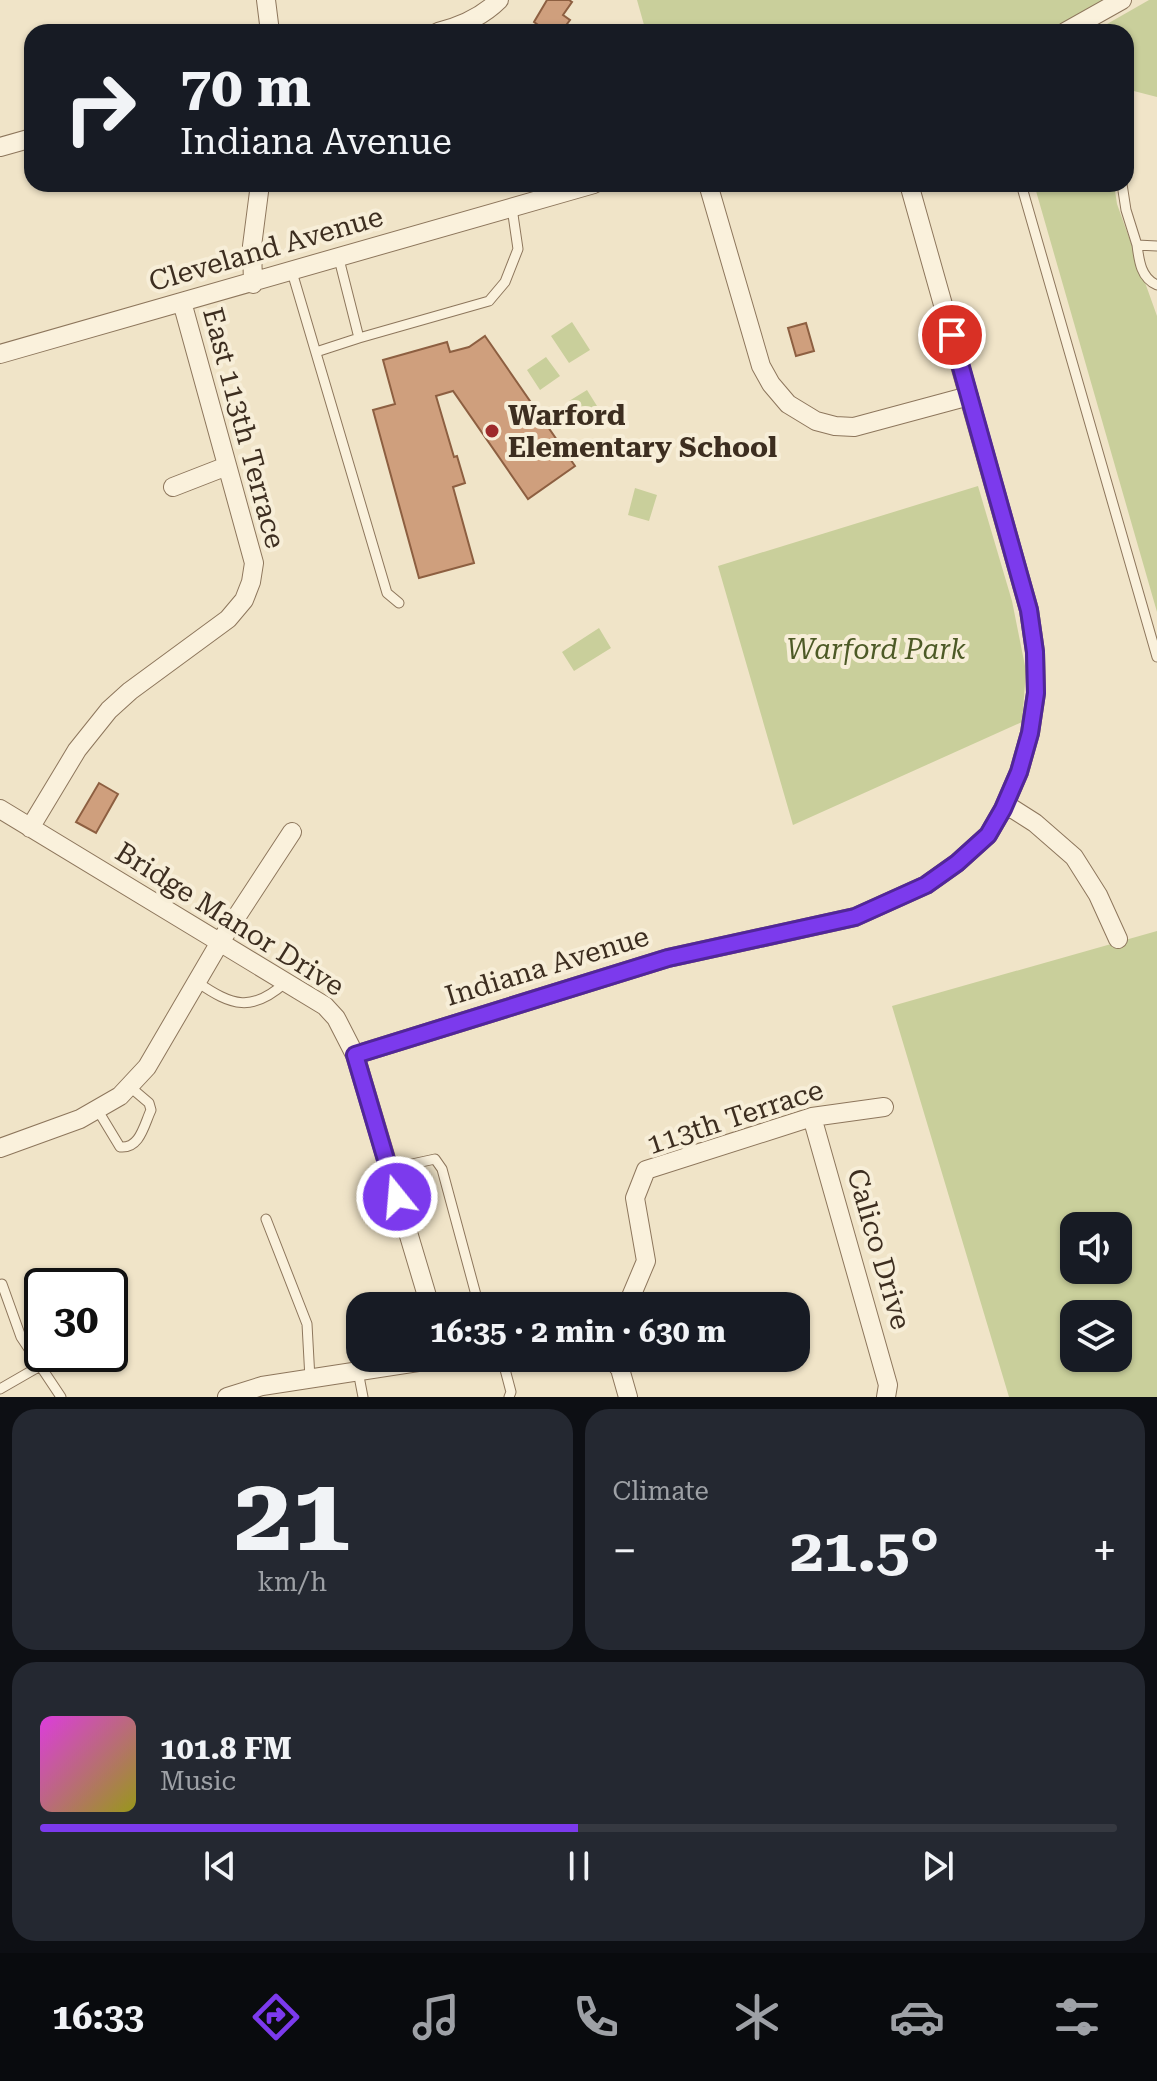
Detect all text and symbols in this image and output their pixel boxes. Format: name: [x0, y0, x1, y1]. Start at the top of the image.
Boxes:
text: 70 m: [180, 54, 311, 120]
icon: right: [48, 56, 152, 160]
text: Indiana Avenue: [180, 121, 452, 163]
street label: Cleveland Avenue: [145, 200, 387, 298]
pin: [918, 301, 986, 369]
street label: East 113th Terrace: [196, 304, 292, 552]
icon: arrive: [930, 313, 974, 357]
place label: Warford Elementary School: [508, 399, 777, 464]
marker: Warford Elementary School: [483, 422, 501, 440]
park label: Warford Park: [786, 633, 966, 666]
street label: Bridge Manor Drive: [110, 835, 350, 1003]
street label: Indiana Avenue: [441, 919, 653, 1013]
street label: 113th Terrace: [643, 1073, 827, 1161]
position arrow: [355, 1155, 439, 1239]
street label: Calico Drive: [840, 1165, 918, 1333]
map controls: [1060, 1212, 1132, 1372]
button: sound: [1060, 1212, 1132, 1284]
speed limit sign: 30: [24, 1268, 128, 1372]
button: layers: [1060, 1300, 1132, 1372]
text: 16:35 · 2 min · 630 m: [430, 1314, 726, 1349]
text: 21: [234, 1454, 350, 1575]
text: Climate: [613, 1476, 709, 1506]
text: 21.5°: [790, 1515, 940, 1586]
text: −: [613, 1525, 637, 1577]
text: +: [1092, 1525, 1117, 1577]
text: km/h: [257, 1567, 327, 1597]
text: 101.8 FM: [160, 1731, 292, 1766]
text: Music: [160, 1766, 236, 1796]
icon: previous: [198, 1844, 242, 1888]
icon: pause: [557, 1844, 601, 1888]
icon: next: [916, 1844, 960, 1888]
icon: directions: [248, 1989, 304, 2045]
icon: music: [408, 1989, 464, 2045]
icon: phone: [568, 1989, 624, 2045]
icon: climate: [729, 1989, 785, 2045]
icon: car: [889, 1989, 945, 2045]
icon: filters: [1049, 1989, 1105, 2045]
text: 16:33: [52, 1996, 144, 2038]

